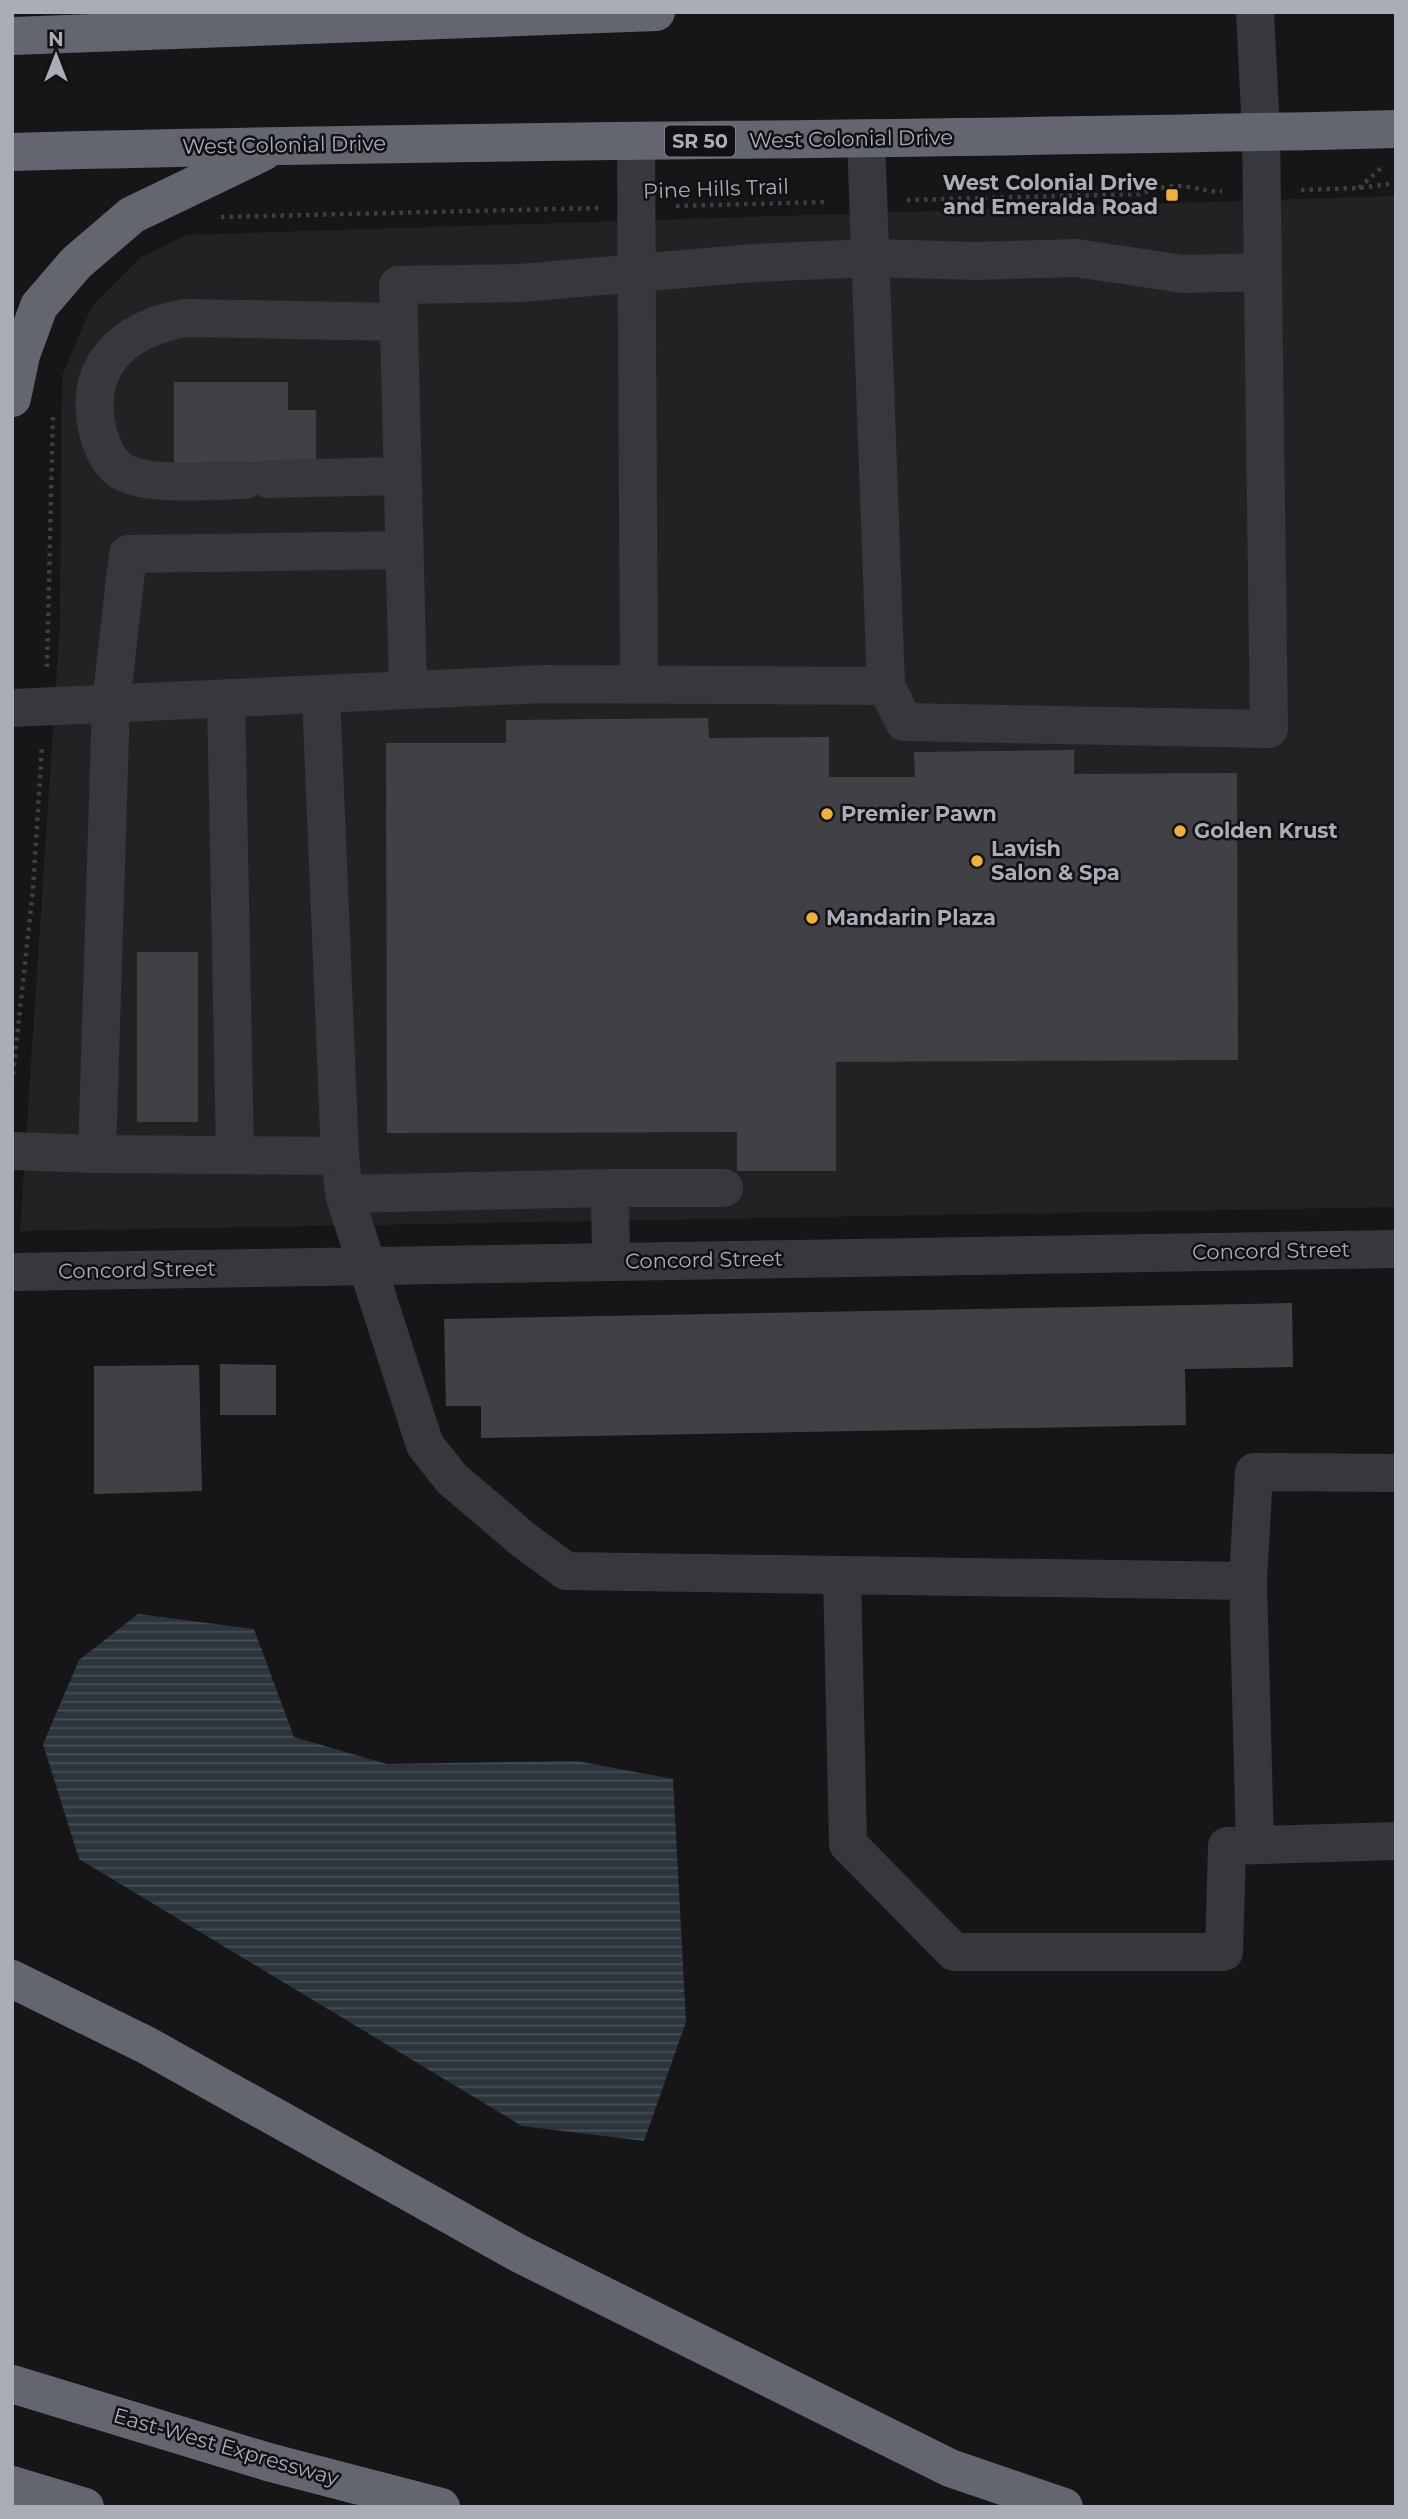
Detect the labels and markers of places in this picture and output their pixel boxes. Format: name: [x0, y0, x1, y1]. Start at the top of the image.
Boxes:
place label: West Colonial Drive and Emeralda Road: [942, 170, 1158, 219]
marker: West Colonial Drive and Emeralda Road: [1164, 187, 1180, 203]
place label: Premier Pawn: [841, 801, 997, 826]
marker: Premier Pawn: [819, 806, 835, 822]
place label: Golden Krust: [1194, 818, 1338, 843]
marker: Golden Krust: [1172, 823, 1188, 839]
place label: Lavish Salon & Spa: [991, 836, 1120, 885]
marker: Lavish Salon & Spa: [969, 853, 985, 869]
place label: Mandarin Plaza: [826, 905, 996, 930]
marker: Mandarin Plaza: [804, 910, 820, 926]

